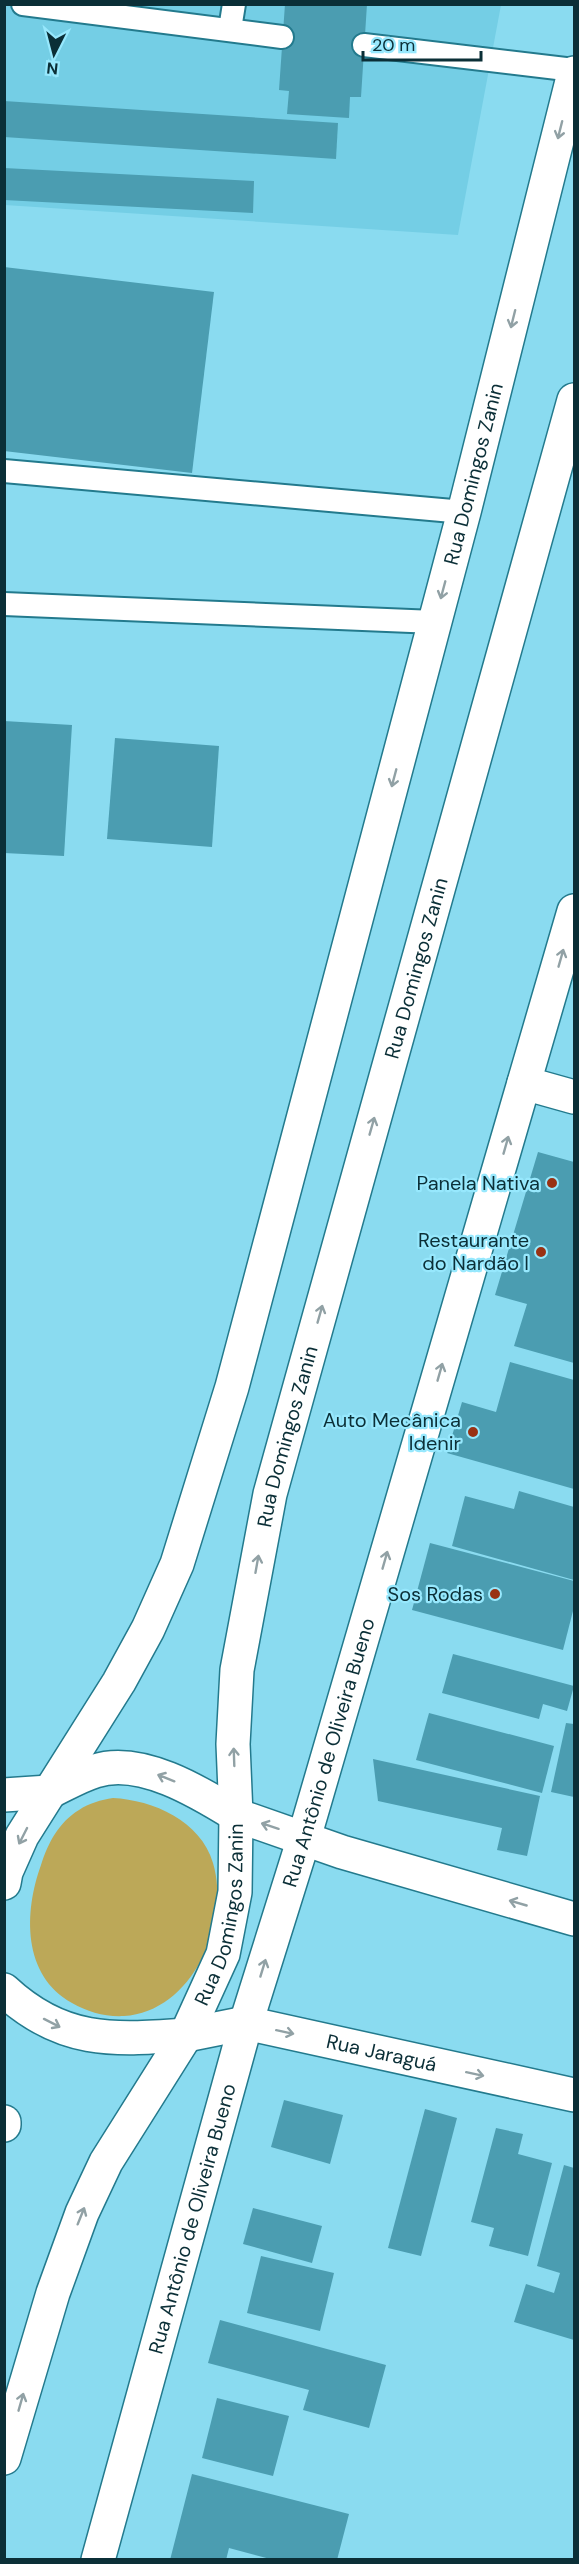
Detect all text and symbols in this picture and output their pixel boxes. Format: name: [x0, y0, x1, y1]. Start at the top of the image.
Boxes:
north arrow: [24, 24, 84, 84]
scale bar: [363, 24, 482, 62]
text: 20 m: [372, 33, 415, 57]
text: N: [46, 57, 59, 79]
one-way arrow: [554, 120, 566, 139]
one-way arrow: [506, 309, 518, 328]
street label: Rua Domingos Zanin: [438, 380, 509, 568]
one-way arrow: [437, 580, 449, 599]
one-way arrow: [387, 768, 399, 787]
street label: Rua Domingos Zanin: [379, 875, 454, 1062]
one-way arrow: [556, 949, 567, 968]
one-way arrow: [367, 1117, 378, 1136]
one-way arrow: [501, 1136, 512, 1155]
place label: Panela Nativa: [417, 1170, 540, 1196]
marker: Panela Nativa: [545, 1176, 559, 1190]
place label: Restaurante do Nardão I: [418, 1227, 529, 1276]
marker: Restaurante do Nardão I: [534, 1245, 548, 1259]
one-way arrow: [315, 1305, 326, 1324]
street label: Rua Domingos Zanin: [251, 1343, 324, 1529]
one-way arrow: [435, 1363, 446, 1382]
place label: Auto Mecânica Idenir: [323, 1407, 461, 1456]
marker: Auto Mecânica Idenir: [466, 1425, 480, 1439]
one-way arrow: [380, 1551, 391, 1570]
one-way arrow: [252, 1554, 263, 1574]
place label: Sos Rodas: [388, 1581, 483, 1607]
marker: Sos Rodas: [488, 1587, 502, 1601]
street label: Rua Antônio de Oliveira Bueno: [276, 1615, 380, 1890]
one-way arrow: [228, 1747, 239, 1767]
one-way arrow: [157, 1772, 176, 1783]
one-way arrow: [261, 1820, 280, 1831]
street label: Rua Domingos Zanin: [188, 1823, 249, 2010]
one-way arrow: [16, 1827, 28, 1845]
one-way arrow: [509, 1897, 528, 1908]
one-way arrow: [258, 1959, 269, 1978]
one-way arrow: [43, 2018, 61, 2029]
one-way arrow: [275, 2027, 294, 2038]
street label: Rua Jaraguá: [324, 2028, 439, 2078]
one-way arrow: [466, 2068, 485, 2080]
street label: Rua Antônio de Oliveira Bueno: [142, 2081, 242, 2357]
one-way arrow: [76, 2208, 87, 2226]
one-way arrow: [16, 2393, 27, 2412]

